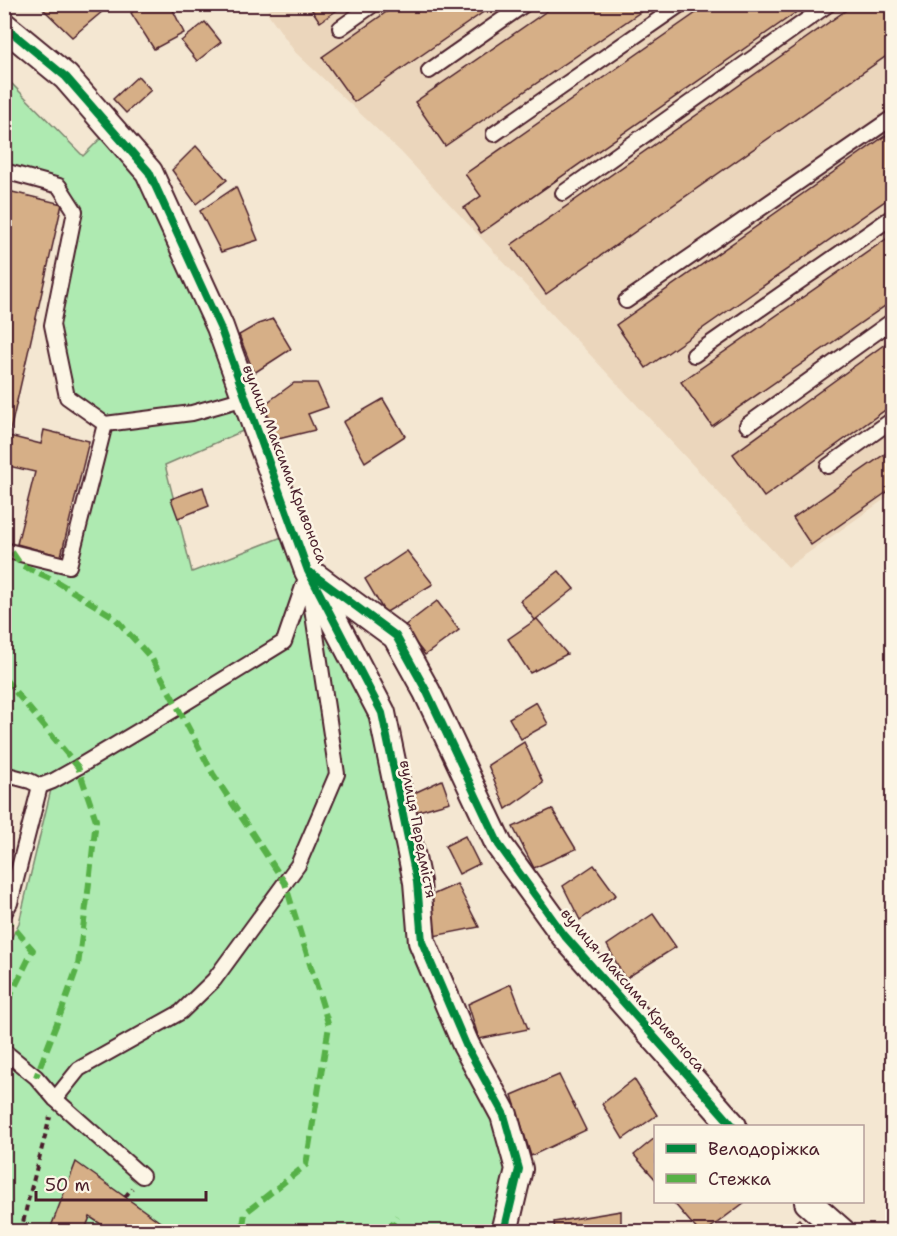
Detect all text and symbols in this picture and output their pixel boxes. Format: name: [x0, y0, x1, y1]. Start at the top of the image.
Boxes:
street label: вулиця Максима Кривоноса: [238, 362, 332, 567]
street label: вулиця Передмістя: [395, 758, 441, 900]
street label: вулиця Максима Кривоноса: [556, 904, 710, 1077]
legend: [654, 1125, 864, 1203]
text: Велодоріжка: [708, 1137, 820, 1161]
scale bar: [36, 1164, 206, 1202]
text: Стежка: [708, 1167, 771, 1191]
text: 50 m: [45, 1173, 90, 1197]

